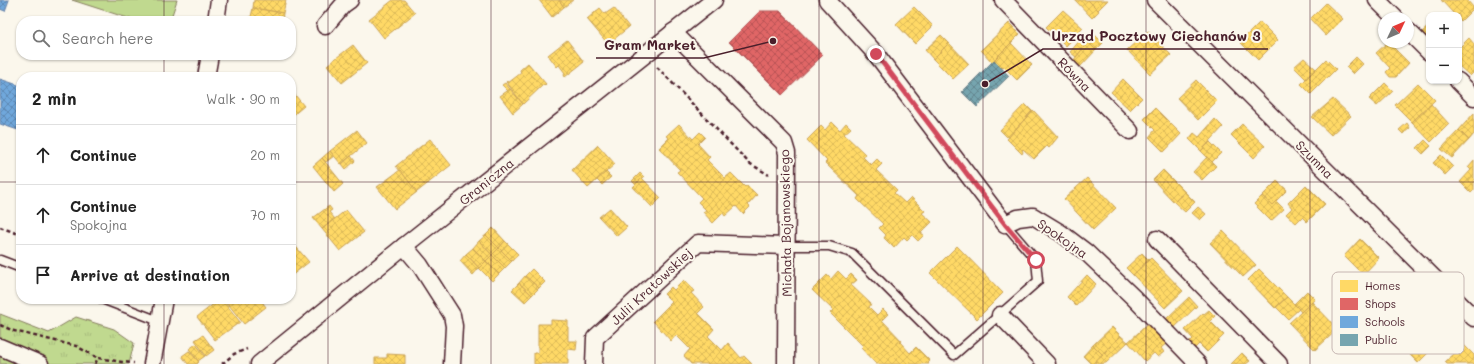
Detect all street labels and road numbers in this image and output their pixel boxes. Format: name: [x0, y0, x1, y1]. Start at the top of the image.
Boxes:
street label: Równa: [1054, 53, 1096, 95]
street label: Szumna: [1292, 136, 1338, 182]
street label: Michała Bojanowskiego: [775, 149, 795, 297]
street label: Graniczna: [455, 154, 517, 208]
street label: Spokojna: [1035, 215, 1091, 261]
street label: Julii Kratowskiej: [607, 244, 695, 328]

